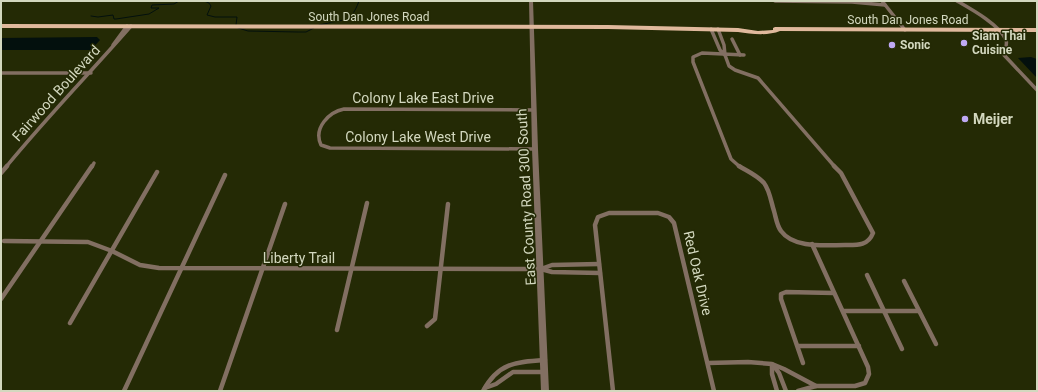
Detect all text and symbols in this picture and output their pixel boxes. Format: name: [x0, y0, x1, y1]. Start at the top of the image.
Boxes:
street label: South Dan Jones Road: [308, 10, 430, 24]
street label: South Dan Jones Road: [847, 13, 969, 27]
place label: Siam Thai Cuisine: [972, 29, 1026, 57]
place label: Sonic: [900, 38, 930, 52]
marker: Siam Thai Cuisine: [959, 38, 969, 48]
marker: Sonic: [887, 40, 897, 50]
street label: Fairwood Boulevard: [9, 42, 103, 144]
street label: Colony Lake East Drive: [352, 90, 494, 106]
street label: East County Road 300 South: [513, 108, 539, 286]
place label: Meijer: [973, 111, 1013, 127]
marker: Meijer: [960, 114, 970, 124]
street label: Colony Lake West Drive: [345, 129, 491, 145]
street label: Red Oak Drive: [680, 229, 716, 317]
street label: Liberty Trail: [263, 250, 335, 266]

